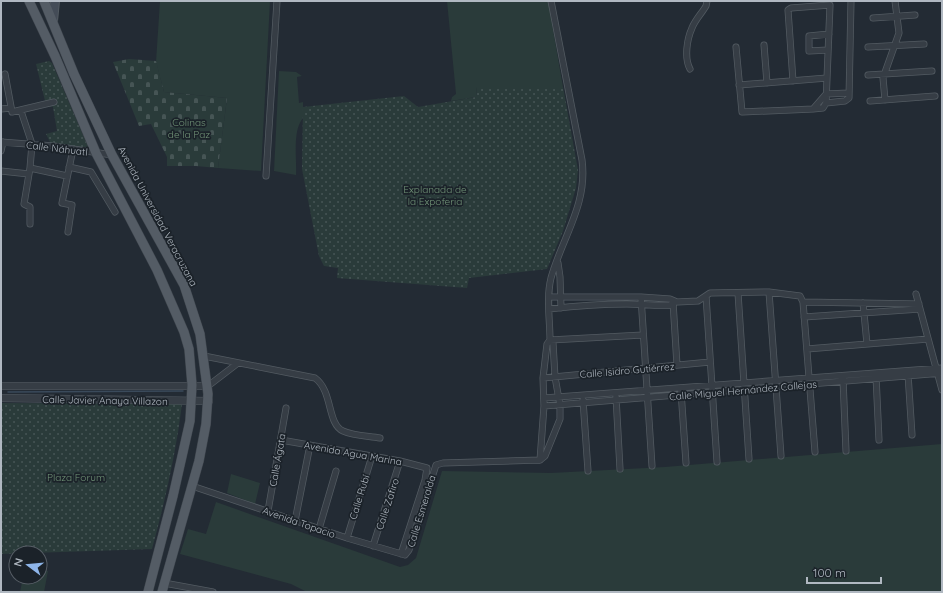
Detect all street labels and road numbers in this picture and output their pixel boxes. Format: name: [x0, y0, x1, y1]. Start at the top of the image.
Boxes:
street label: Calle Náhuatl: [25, 138, 88, 159]
street label: Avenida Universidad Veracruzana: [115, 144, 200, 288]
street label: Calle Isidro Gutiérrez: [579, 360, 675, 381]
street label: Calle Miguel Hernández Callejas: [669, 378, 818, 403]
street label: Calle Javier Anaya Villazon: [42, 393, 168, 408]
street label: Calle Ágata: [266, 433, 289, 488]
street label: Avenida Agua Marina: [303, 438, 403, 469]
street label: Calle Rubí: [347, 472, 373, 521]
street label: Calle Esmeralda: [404, 474, 439, 549]
street label: Calle Zafiro: [373, 477, 402, 532]
street label: Avenida Topacio: [261, 504, 337, 541]

